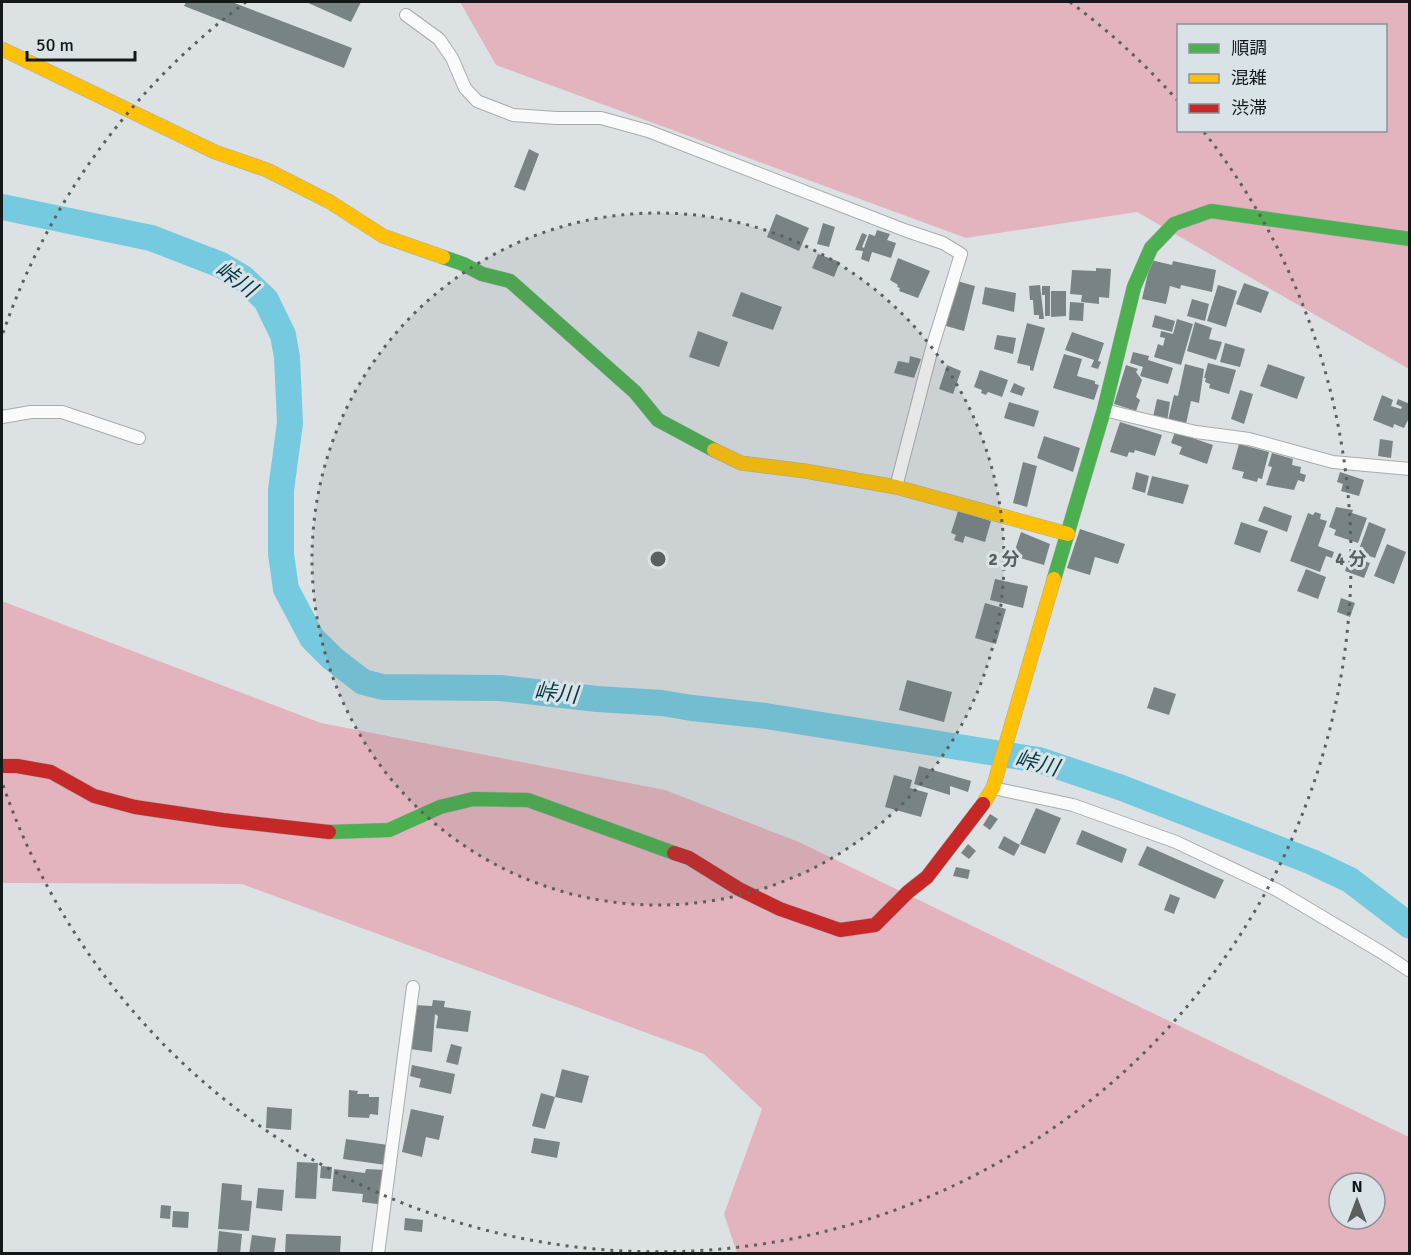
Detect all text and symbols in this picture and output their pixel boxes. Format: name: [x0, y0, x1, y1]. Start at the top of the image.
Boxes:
scale bar: [27, 24, 135, 62]
legend: [1177, 24, 1387, 132]
text: 50 m: [36, 34, 74, 56]
text: 順調: [1231, 37, 1267, 59]
text: 混雑: [1231, 67, 1267, 89]
text: 渋滞: [1231, 97, 1267, 119]
water label: 峠川: [210, 255, 263, 304]
text: 2 分: [988, 548, 1020, 570]
text: 4 分: [1335, 548, 1367, 570]
centre of rings: [648, 549, 668, 569]
water label: 峠川: [533, 678, 581, 709]
water label: 峠川: [1012, 745, 1064, 782]
north arrow: [1327, 1171, 1387, 1231]
text: N: [1351, 1177, 1363, 1197]

